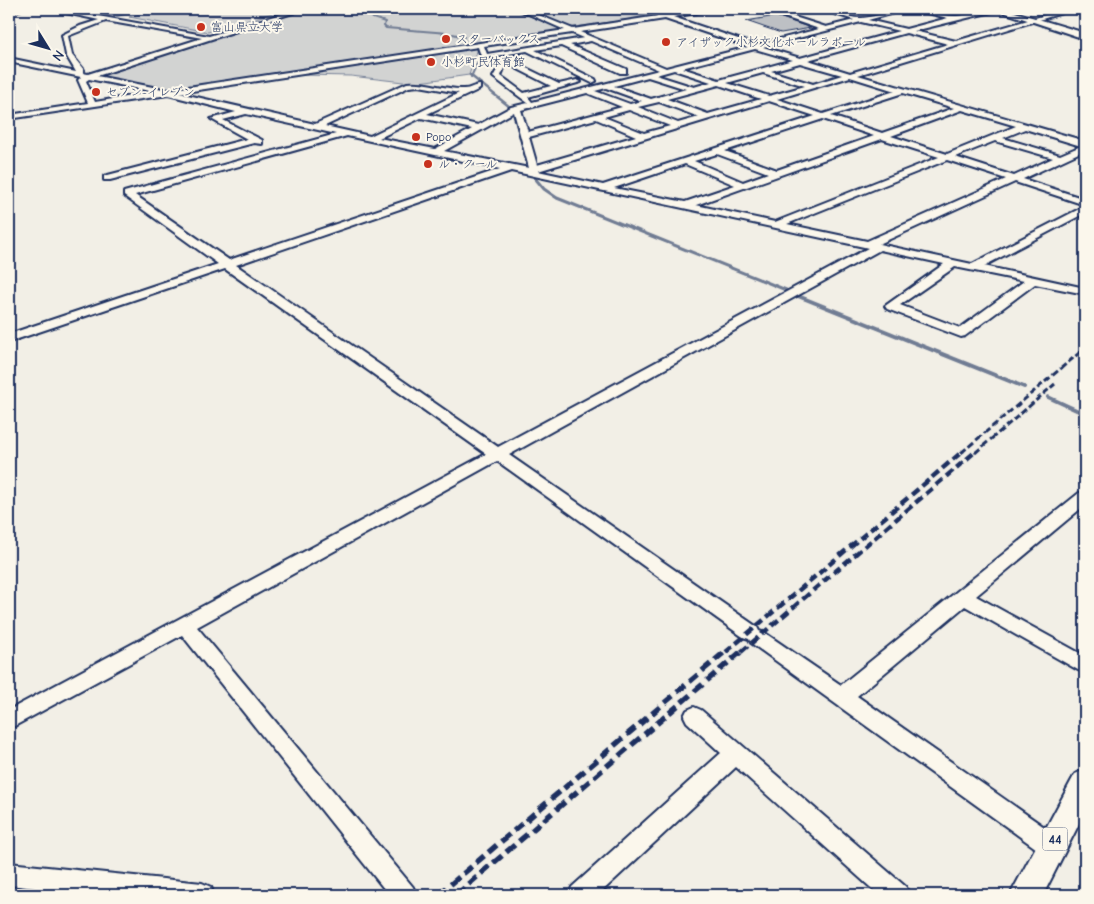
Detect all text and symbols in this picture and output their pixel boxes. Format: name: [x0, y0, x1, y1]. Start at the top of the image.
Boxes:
place label: 富山県立大学: [211, 20, 283, 34]
marker: 富山県立大学: [195, 21, 207, 33]
north arrow: [22, 22, 72, 72]
place label: スターバックス: [456, 32, 540, 46]
marker: スターバックス: [440, 33, 452, 45]
place label: アイザック小杉文化ホールラポール: [676, 35, 866, 49]
marker: アイザック小杉文化ホールラポール: [660, 36, 672, 48]
text: N: [48, 47, 68, 64]
place label: 小杉町民体育館: [441, 55, 525, 69]
marker: 小杉町民体育館: [425, 56, 437, 68]
place label: セブン-イレブン: [106, 85, 195, 99]
marker: セブン-イレブン: [90, 86, 102, 98]
place label: Popo: [426, 130, 451, 144]
marker: Popo: [410, 131, 422, 143]
place label: ル・クール: [438, 157, 497, 171]
marker: ル・クール: [422, 158, 434, 170]
road number: 44: [1042, 828, 1068, 851]

